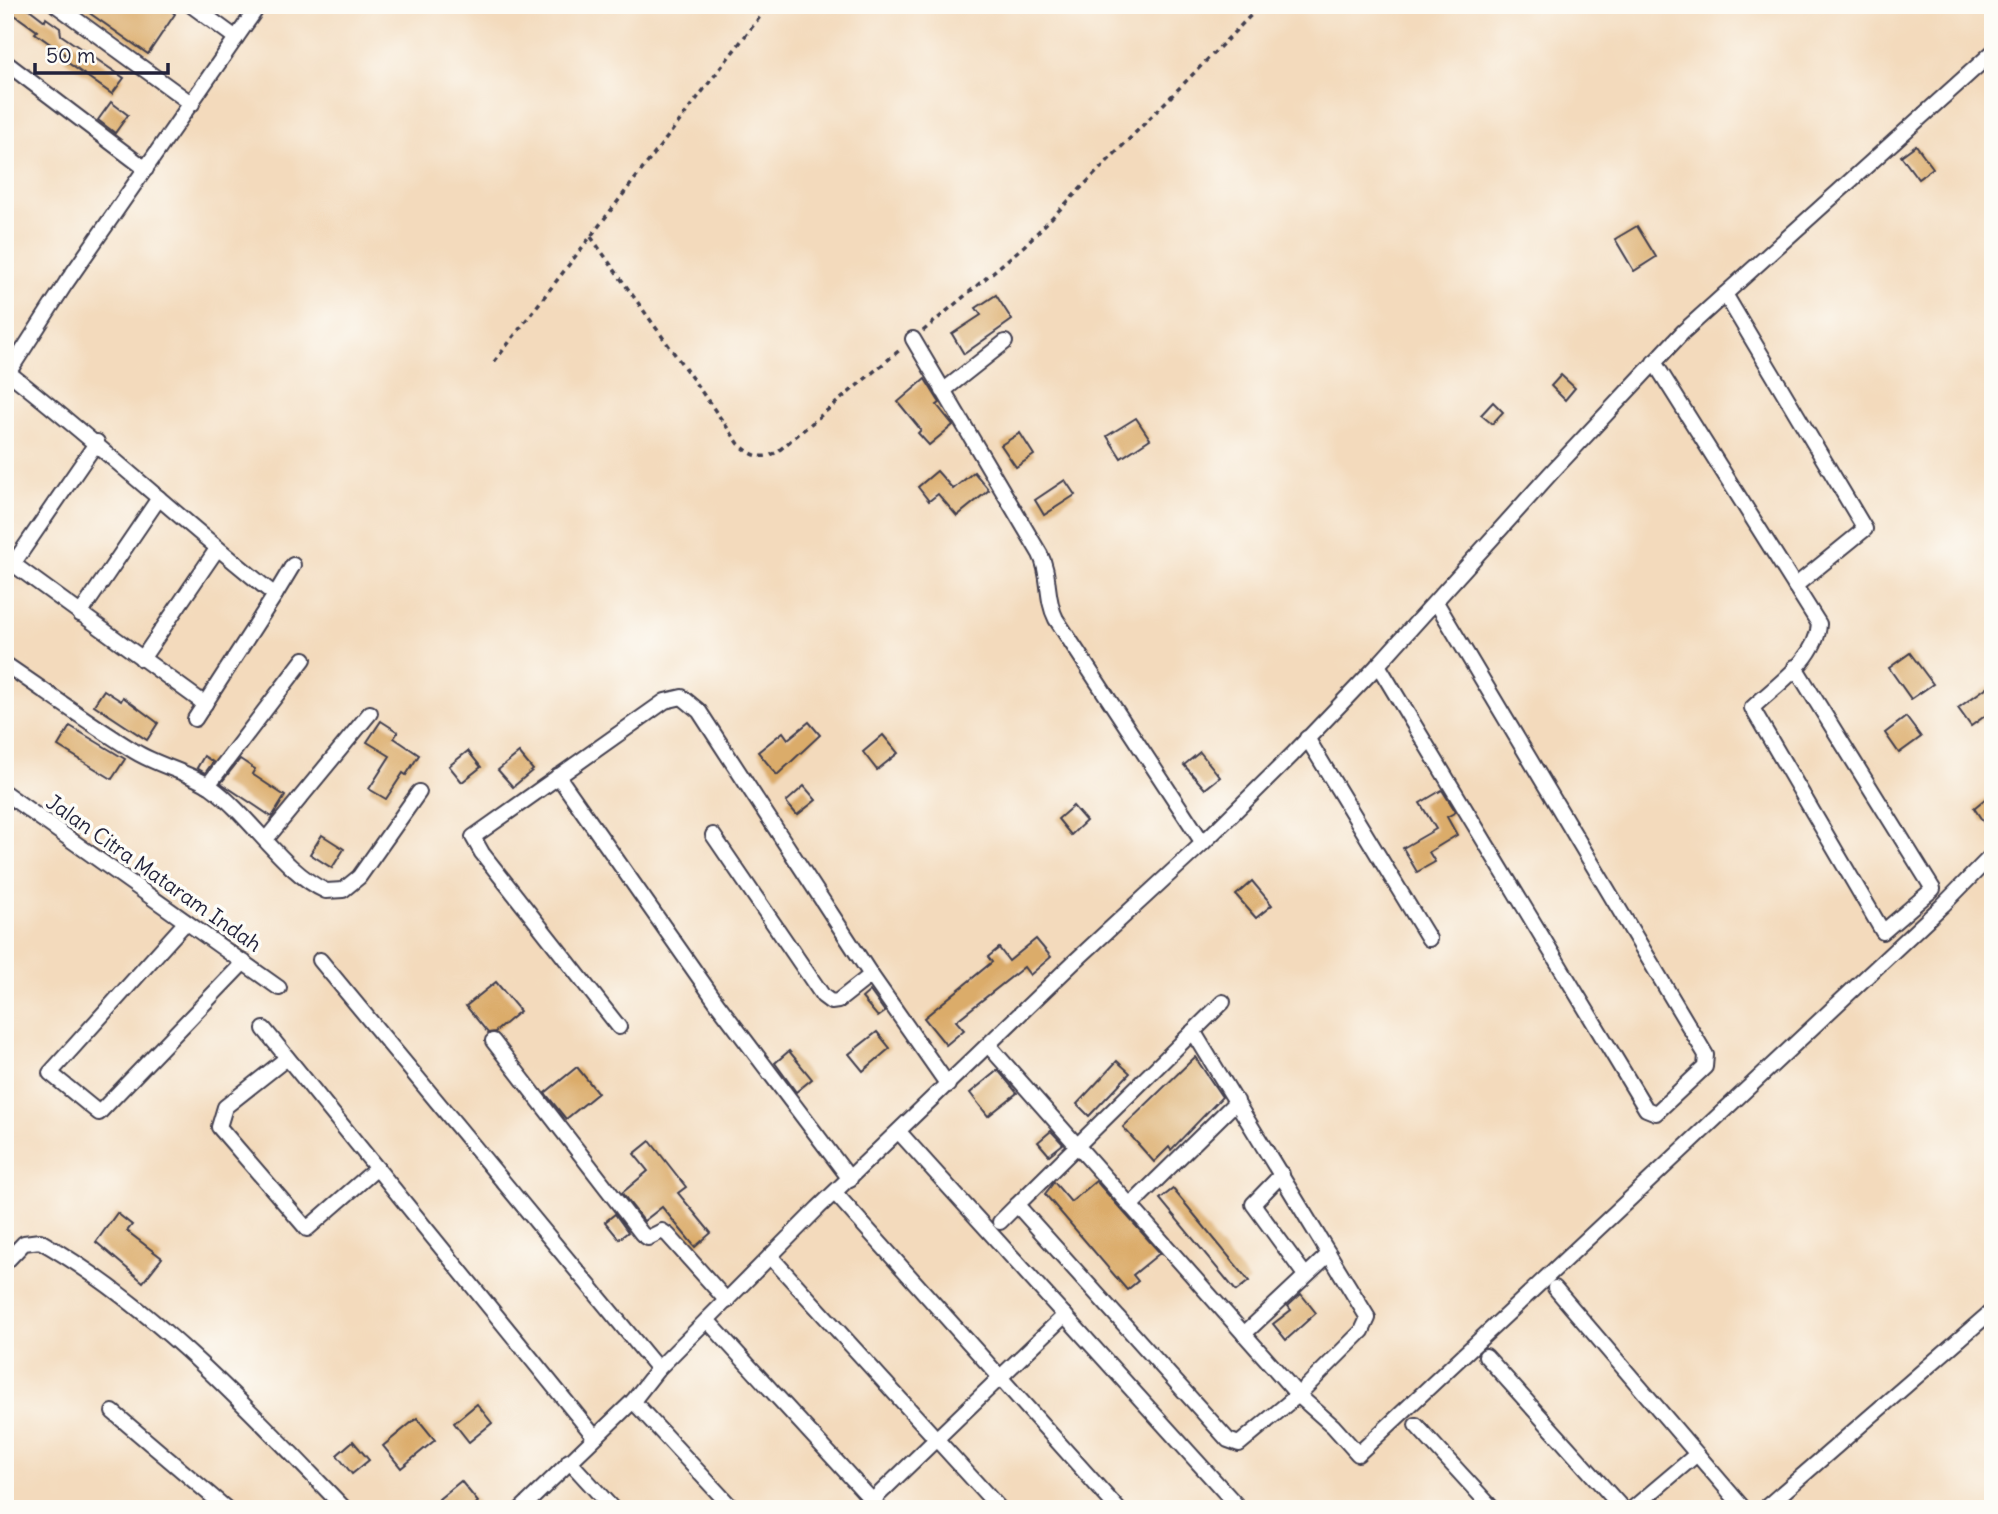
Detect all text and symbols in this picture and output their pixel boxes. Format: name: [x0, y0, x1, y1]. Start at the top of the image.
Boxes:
scale bar: [35, 32, 168, 76]
text: 50 m: [46, 42, 95, 69]
street label: Jalan Citra Mataram Indah: [41, 788, 267, 958]

